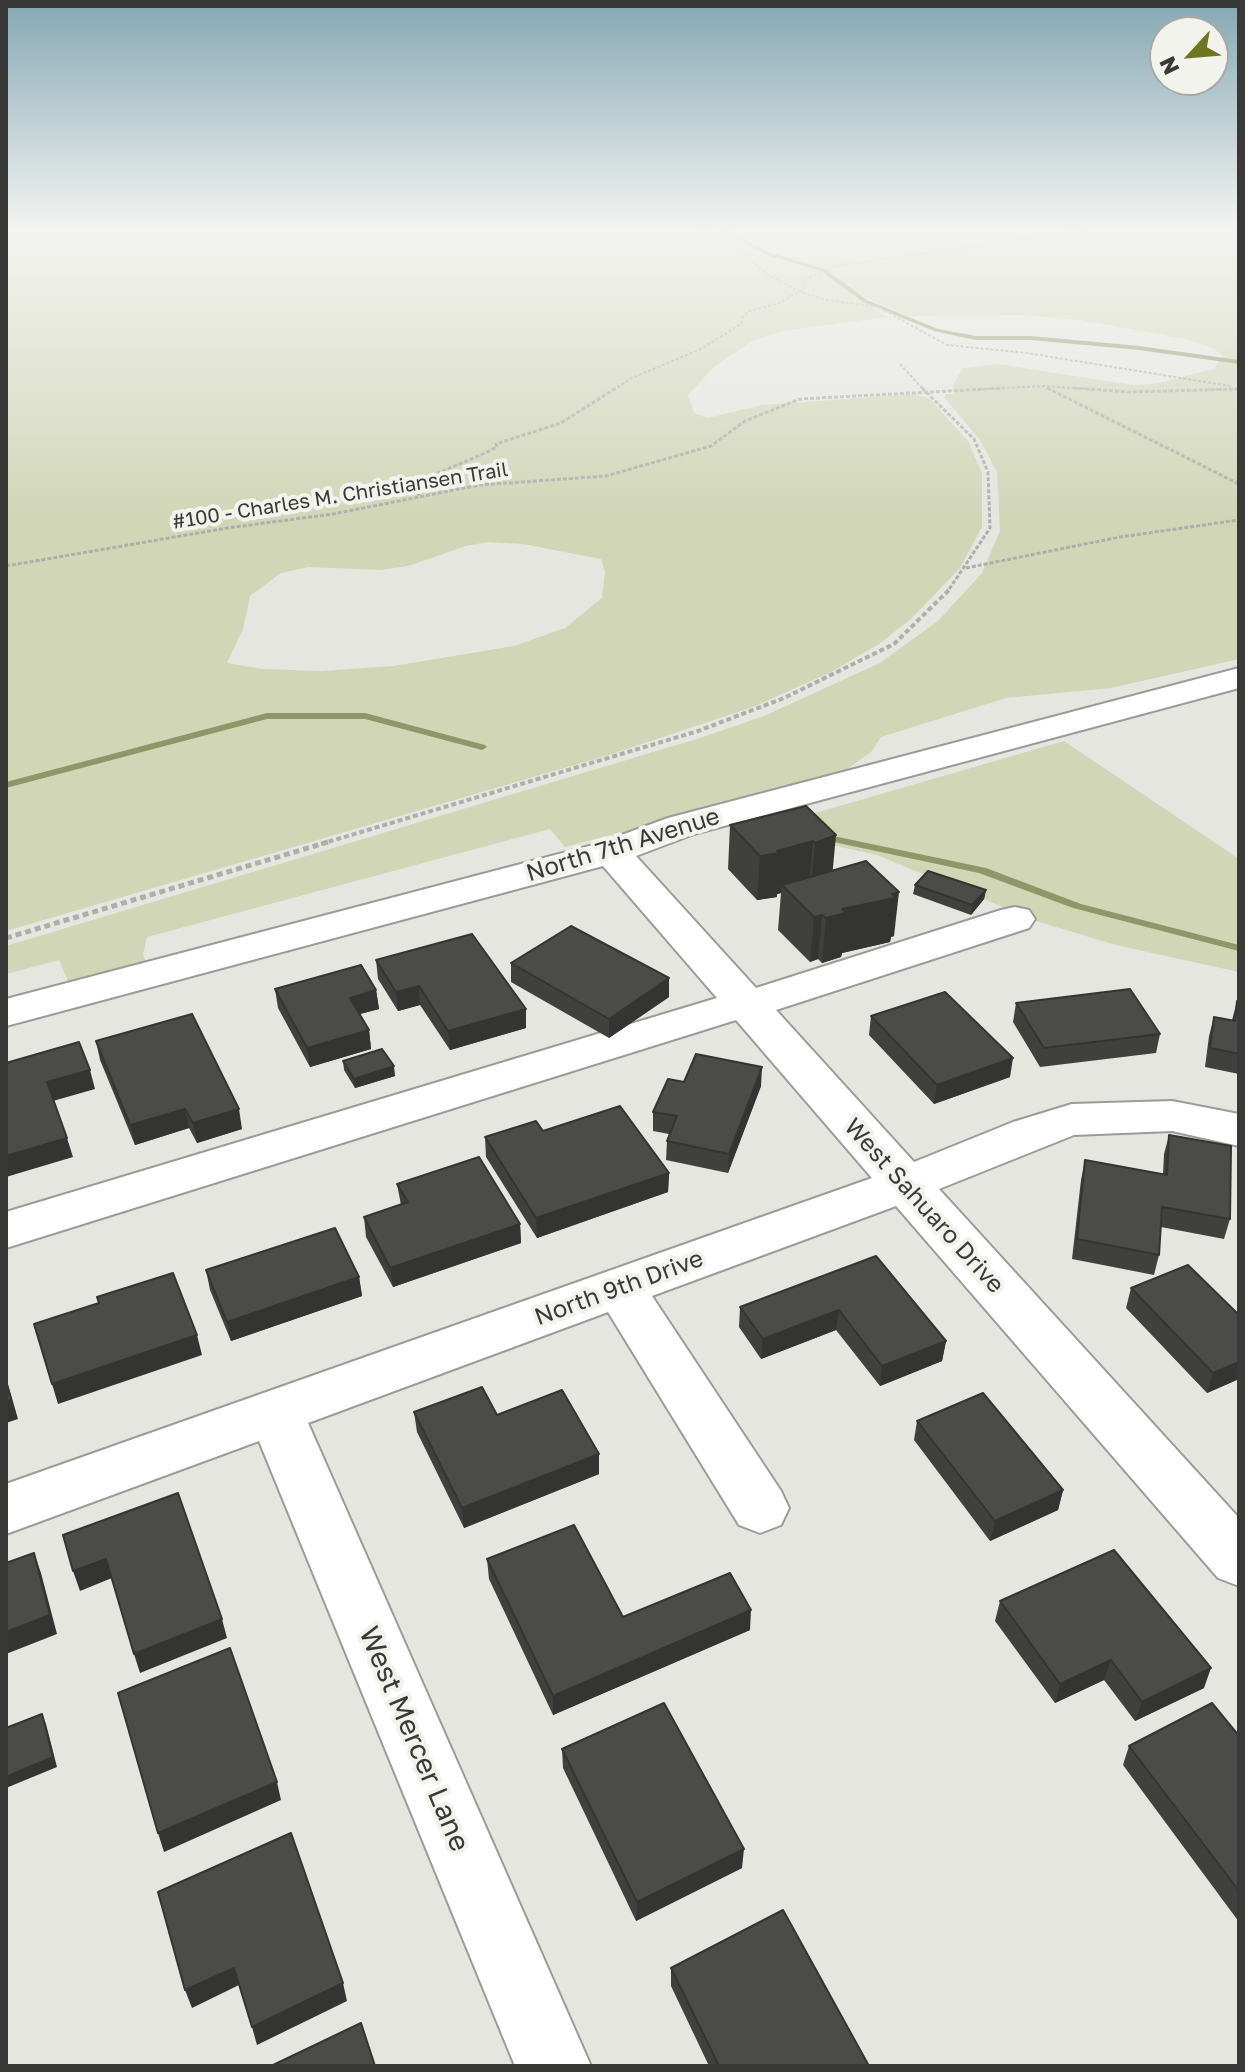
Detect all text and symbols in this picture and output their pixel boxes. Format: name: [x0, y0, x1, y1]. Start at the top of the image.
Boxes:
north arrow: [1149, 16, 1229, 96]
text: N: [1153, 52, 1185, 79]
street label: #100 - Charles M. Christiansen Trail: [170, 458, 510, 534]
street label: North 7th Avenue: [523, 802, 723, 888]
street label: West Sahuaro Drive: [838, 1113, 1010, 1299]
street label: North 9th Drive: [531, 1244, 707, 1332]
street label: West Mercer Lane: [351, 1622, 477, 1856]

